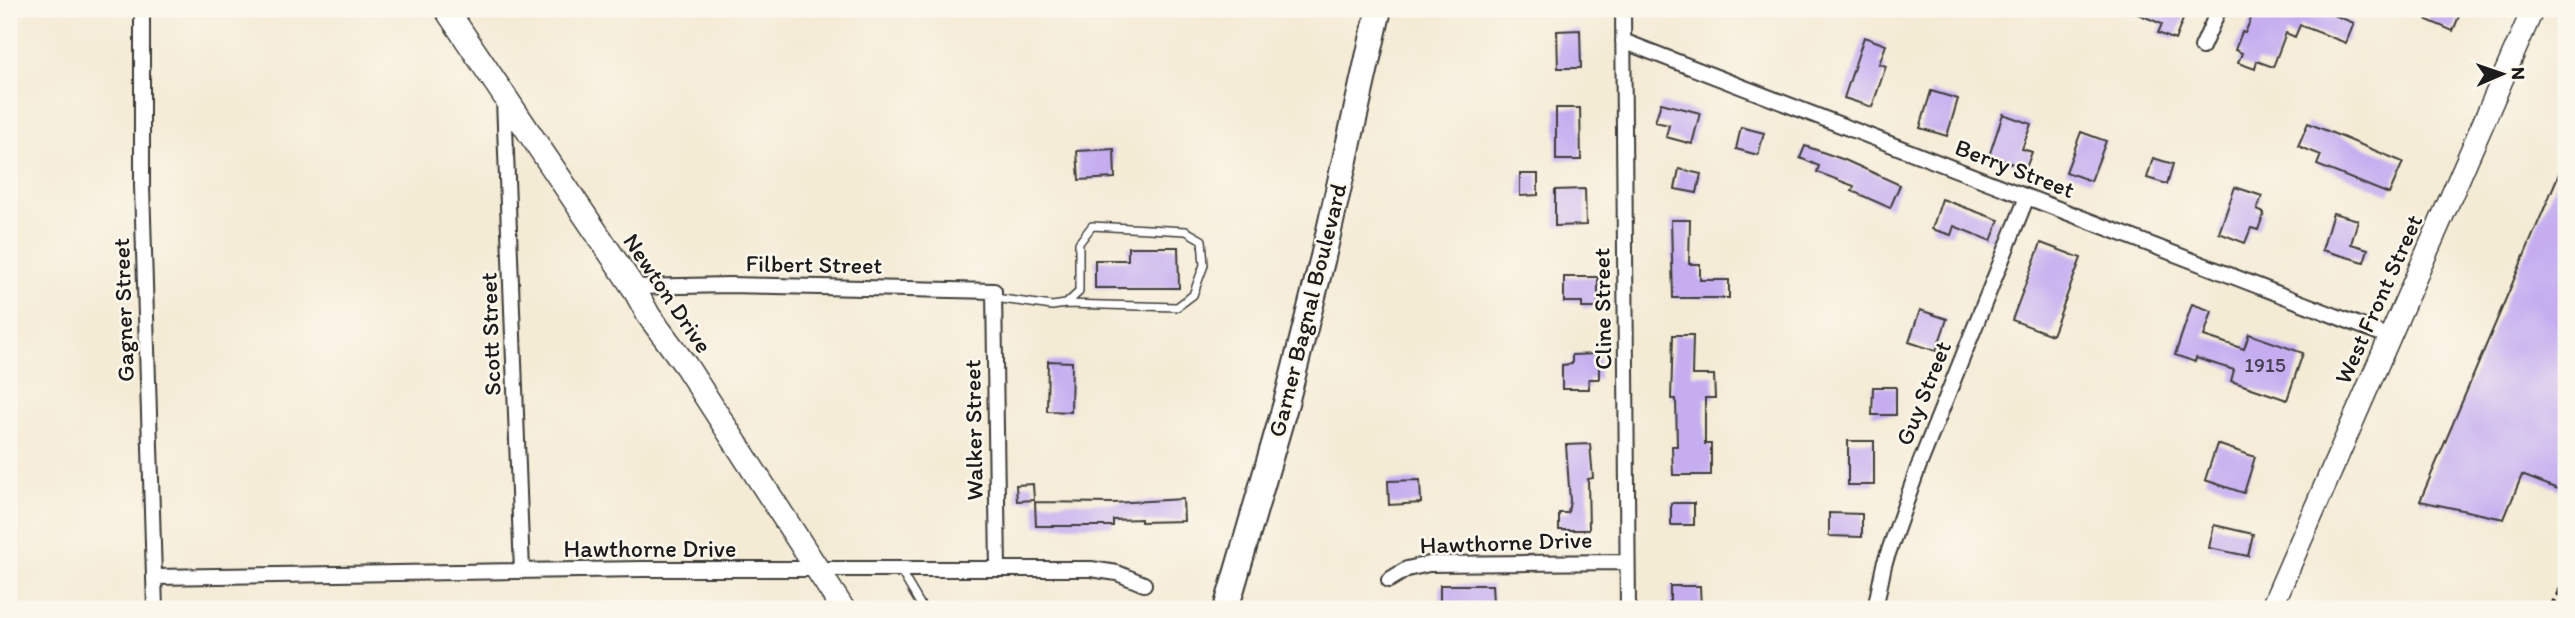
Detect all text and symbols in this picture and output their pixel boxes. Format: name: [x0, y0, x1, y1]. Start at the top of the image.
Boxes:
north arrow: [2466, 38, 2536, 108]
text: N: [2507, 67, 2530, 80]
street label: Berry Street: [1951, 132, 2079, 204]
street label: Garner Bagnal Boulevard: [1261, 180, 1353, 440]
street label: West Front Street: [2328, 210, 2428, 388]
street label: Newton Drive: [617, 228, 719, 358]
street label: Gagner Street: [106, 237, 140, 383]
street label: Filbert Street: [745, 248, 883, 280]
street label: Cline Street: [1586, 248, 1618, 370]
street label: Scott Street: [473, 272, 507, 396]
street label: Guy Street: [1889, 336, 1957, 450]
house number: 1915: [2244, 352, 2286, 377]
street label: Walker Street: [957, 359, 989, 501]
street label: Hawthorne Drive: [1419, 524, 1593, 560]
street label: Hawthorne Drive: [564, 534, 736, 563]

